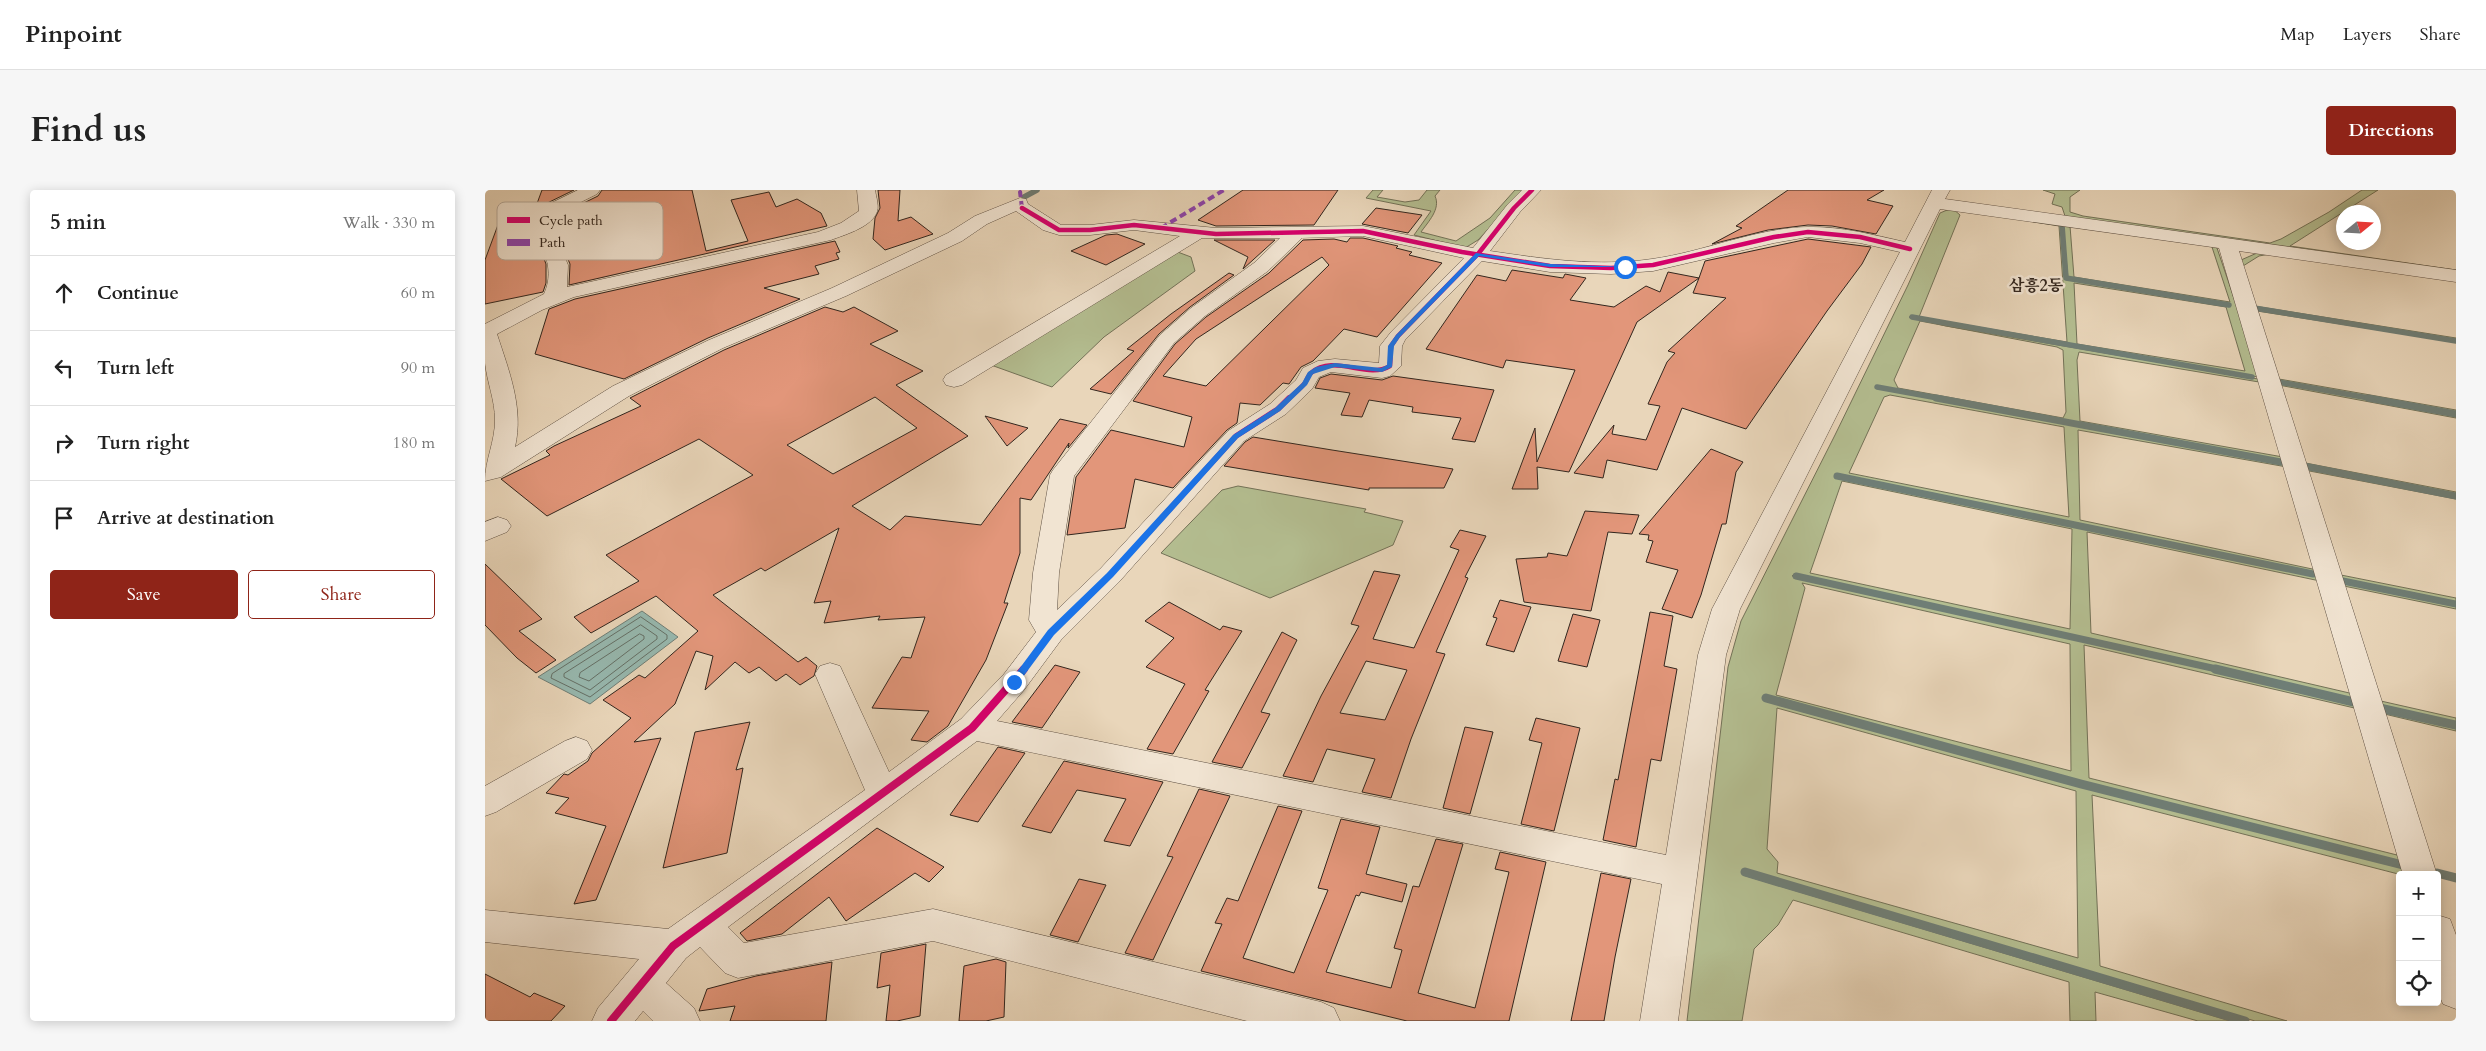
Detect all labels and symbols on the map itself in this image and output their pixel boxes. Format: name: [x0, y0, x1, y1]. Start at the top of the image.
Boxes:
legend: [497, 202, 663, 260]
north arrow: [2336, 205, 2381, 250]
text: Cycle path: [539, 211, 603, 230]
text: Path: [539, 233, 566, 252]
route start: [1614, 256, 1637, 279]
district label: 삼흥2동: [2009, 275, 2064, 297]
route end: [1003, 671, 1026, 694]

